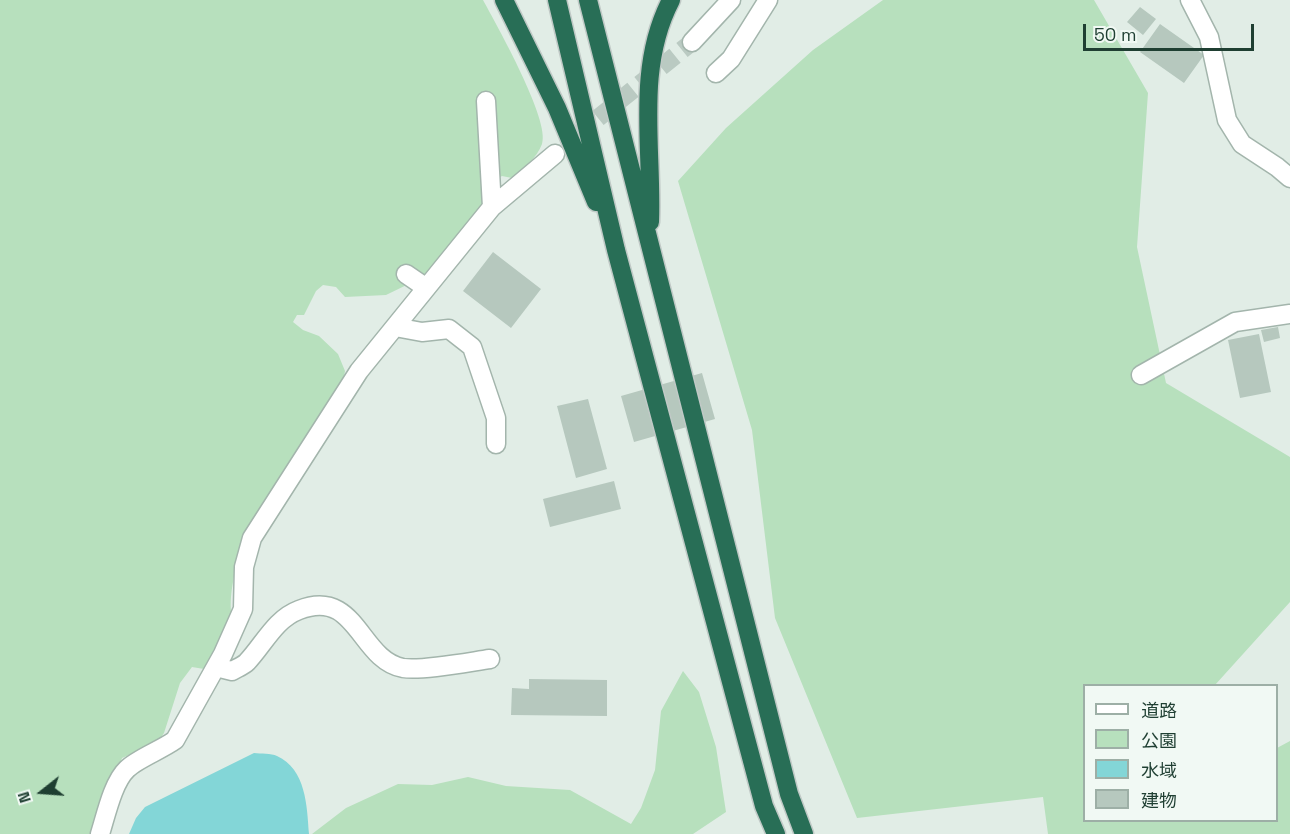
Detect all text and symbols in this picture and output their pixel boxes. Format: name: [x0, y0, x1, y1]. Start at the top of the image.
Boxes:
scale bar: [1086, 12, 1257, 50]
text: 50 m: [1094, 23, 1136, 46]
legend: [1083, 684, 1278, 822]
text: 道路: [1141, 699, 1177, 722]
text: 公園: [1141, 729, 1177, 752]
text: 水域: [1141, 759, 1177, 782]
north arrow: [12, 762, 72, 822]
text: N: [13, 789, 36, 806]
text: 建物: [1141, 789, 1177, 812]

